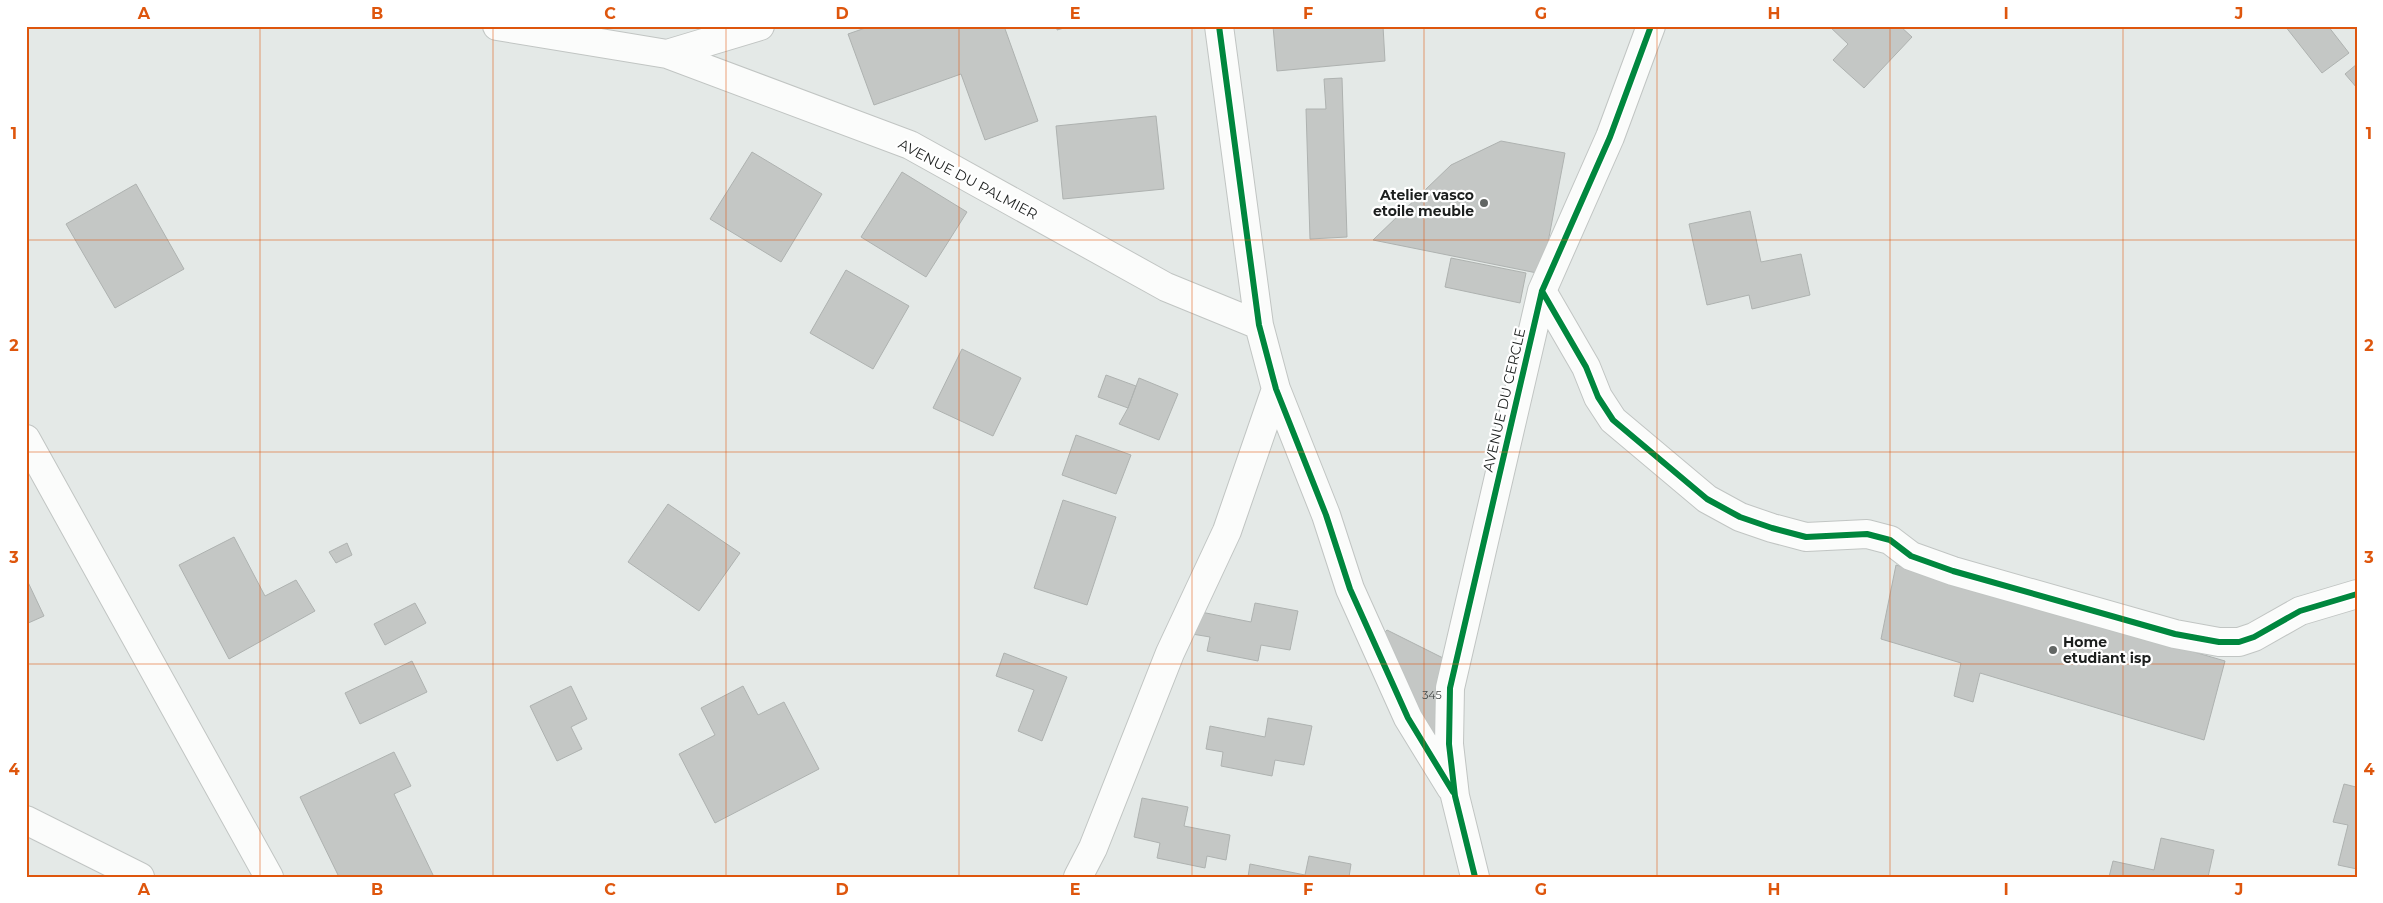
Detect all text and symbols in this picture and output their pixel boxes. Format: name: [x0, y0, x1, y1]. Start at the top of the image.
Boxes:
text: A: [137, 4, 151, 23]
text: B: [371, 4, 383, 23]
text: C: [604, 4, 616, 23]
text: D: [835, 4, 849, 23]
text: E: [1070, 4, 1080, 23]
text: F: [1303, 4, 1313, 23]
text: G: [1535, 4, 1547, 23]
text: H: [1768, 4, 1780, 23]
text: I: [2003, 4, 2009, 23]
text: J: [2234, 4, 2243, 23]
text: 1: [11, 124, 17, 143]
text: 1: [2366, 124, 2372, 143]
street label: AVENUE DU PALMIER: [895, 135, 1041, 223]
place label: Atelier vasco etoile meuble: [1373, 186, 1474, 220]
marker: Atelier vasco etoile meuble: [1478, 197, 1490, 209]
street label: AVENUE DU CERCLE: [1479, 326, 1529, 474]
text: 2: [9, 336, 19, 355]
text: 2: [2364, 336, 2374, 355]
text: 3: [8, 548, 19, 567]
text: 3: [2363, 548, 2374, 567]
place label: Home etudiant isp: [2063, 633, 2151, 667]
marker: Home etudiant isp: [2047, 644, 2059, 656]
house number: 345: [1422, 688, 1442, 702]
text: 4: [8, 760, 20, 779]
text: 4: [2363, 760, 2375, 779]
text: A: [137, 880, 151, 899]
text: B: [371, 880, 383, 899]
text: C: [604, 880, 616, 899]
text: D: [835, 880, 849, 899]
text: E: [1070, 880, 1080, 899]
text: F: [1303, 880, 1313, 899]
text: G: [1535, 880, 1547, 899]
text: H: [1768, 880, 1780, 899]
text: I: [2003, 880, 2009, 899]
text: J: [2234, 880, 2243, 899]

